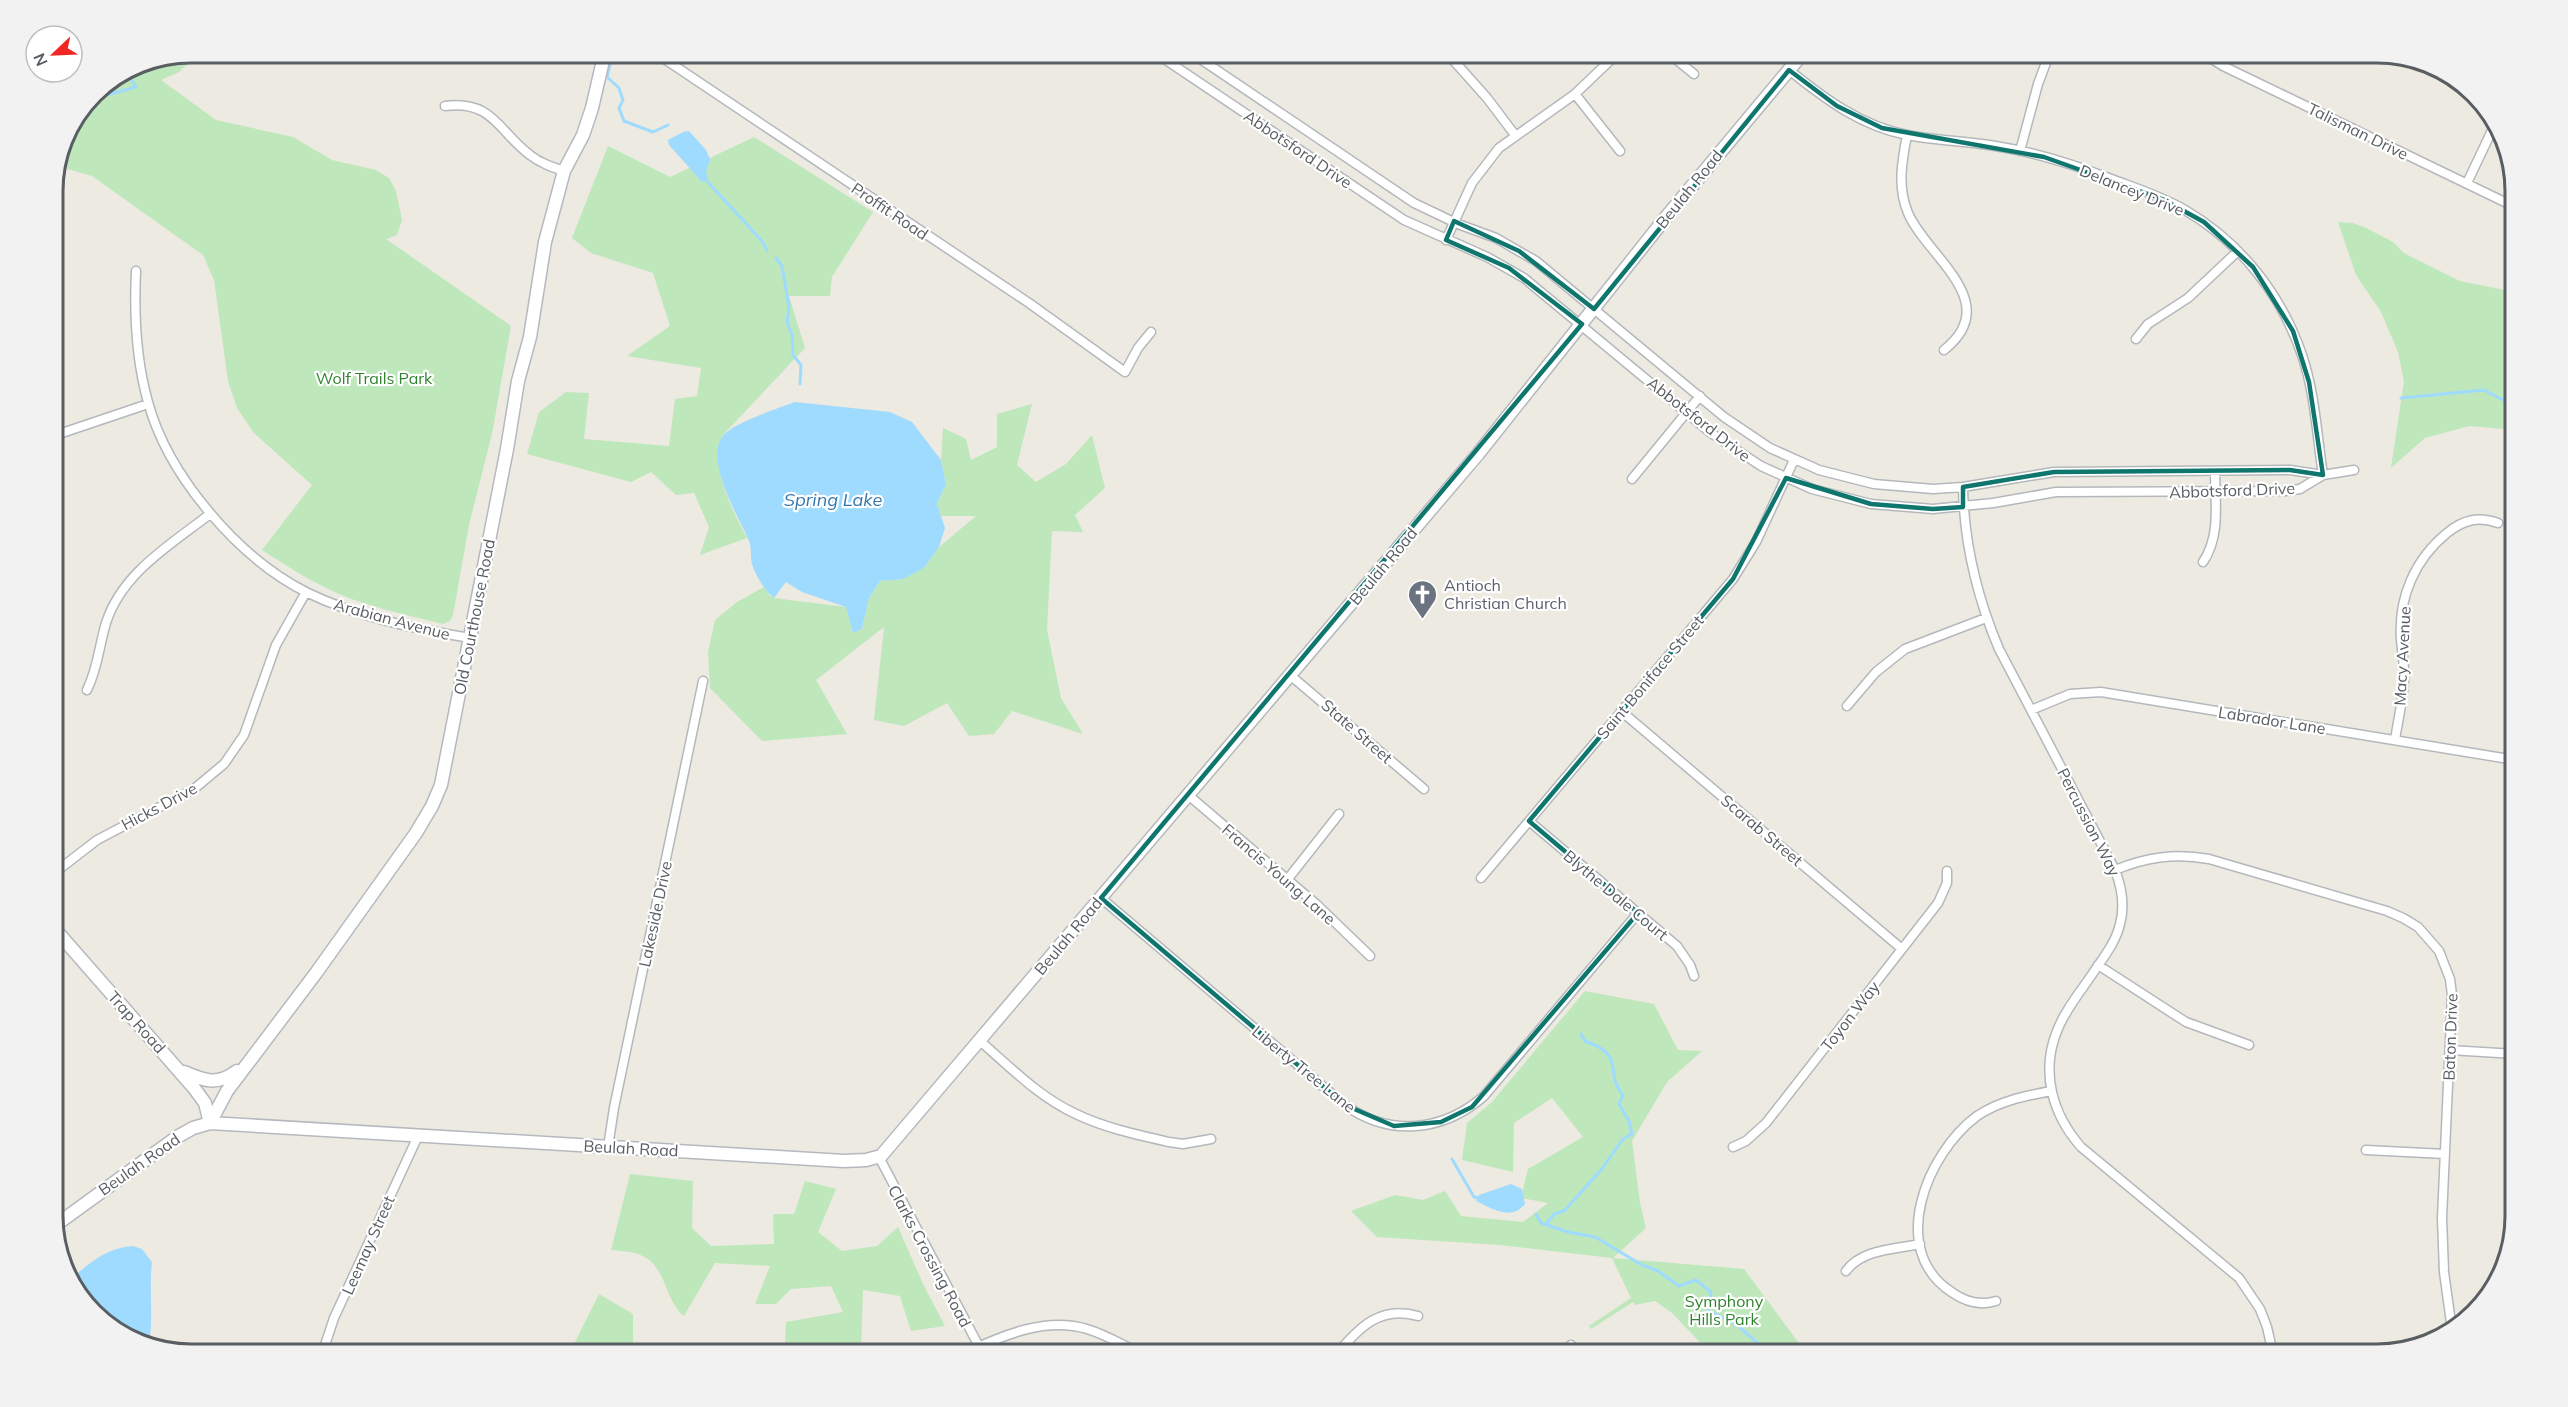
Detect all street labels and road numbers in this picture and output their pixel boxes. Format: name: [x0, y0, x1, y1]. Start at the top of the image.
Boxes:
street label: Talisman Drive: [2304, 98, 2412, 164]
street label: Abbotsford Drive: [1240, 105, 1356, 193]
street label: Beulah Road: [1651, 146, 1727, 232]
street label: Delancey Drive: [2077, 160, 2187, 220]
street label: Proffit Road: [848, 178, 932, 244]
street label: Abbotsford Drive: [1643, 372, 1755, 466]
street label: Abbotsford Drive: [2169, 478, 2295, 502]
street label: Beulah Road: [1345, 523, 1421, 609]
street label: Old Courthouse Road: [449, 537, 499, 697]
street label: Arabian Avenue: [332, 594, 452, 644]
street label: Macy Avenue: [2389, 606, 2415, 706]
street label: Saint Boniface Street: [1592, 611, 1708, 743]
street label: State Street: [1317, 695, 1397, 768]
street label: Labrador Lane: [2217, 702, 2327, 738]
street label: Percussion Way: [2053, 764, 2125, 880]
street label: Hicks Drive: [118, 778, 200, 834]
street label: Scarab Street: [1717, 790, 1807, 870]
street label: Francis Young Lane: [1218, 819, 1340, 929]
street label: Blythe Dale Court: [1560, 846, 1673, 945]
street label: Lakeside Drive: [634, 859, 676, 969]
street label: Beulah Road: [1030, 893, 1106, 979]
street label: Toyon Way: [1816, 977, 1884, 1055]
street label: Trap Road: [104, 987, 170, 1057]
street label: Baton Drive: [2438, 993, 2462, 1081]
street label: Liberty Tree Lane: [1248, 1021, 1360, 1117]
street label: Beulah Road: [94, 1129, 184, 1199]
street label: Beulah Road: [583, 1136, 679, 1160]
street label: Clarks Crossing Road: [884, 1181, 976, 1331]
street label: Leemay Street: [337, 1192, 399, 1298]

